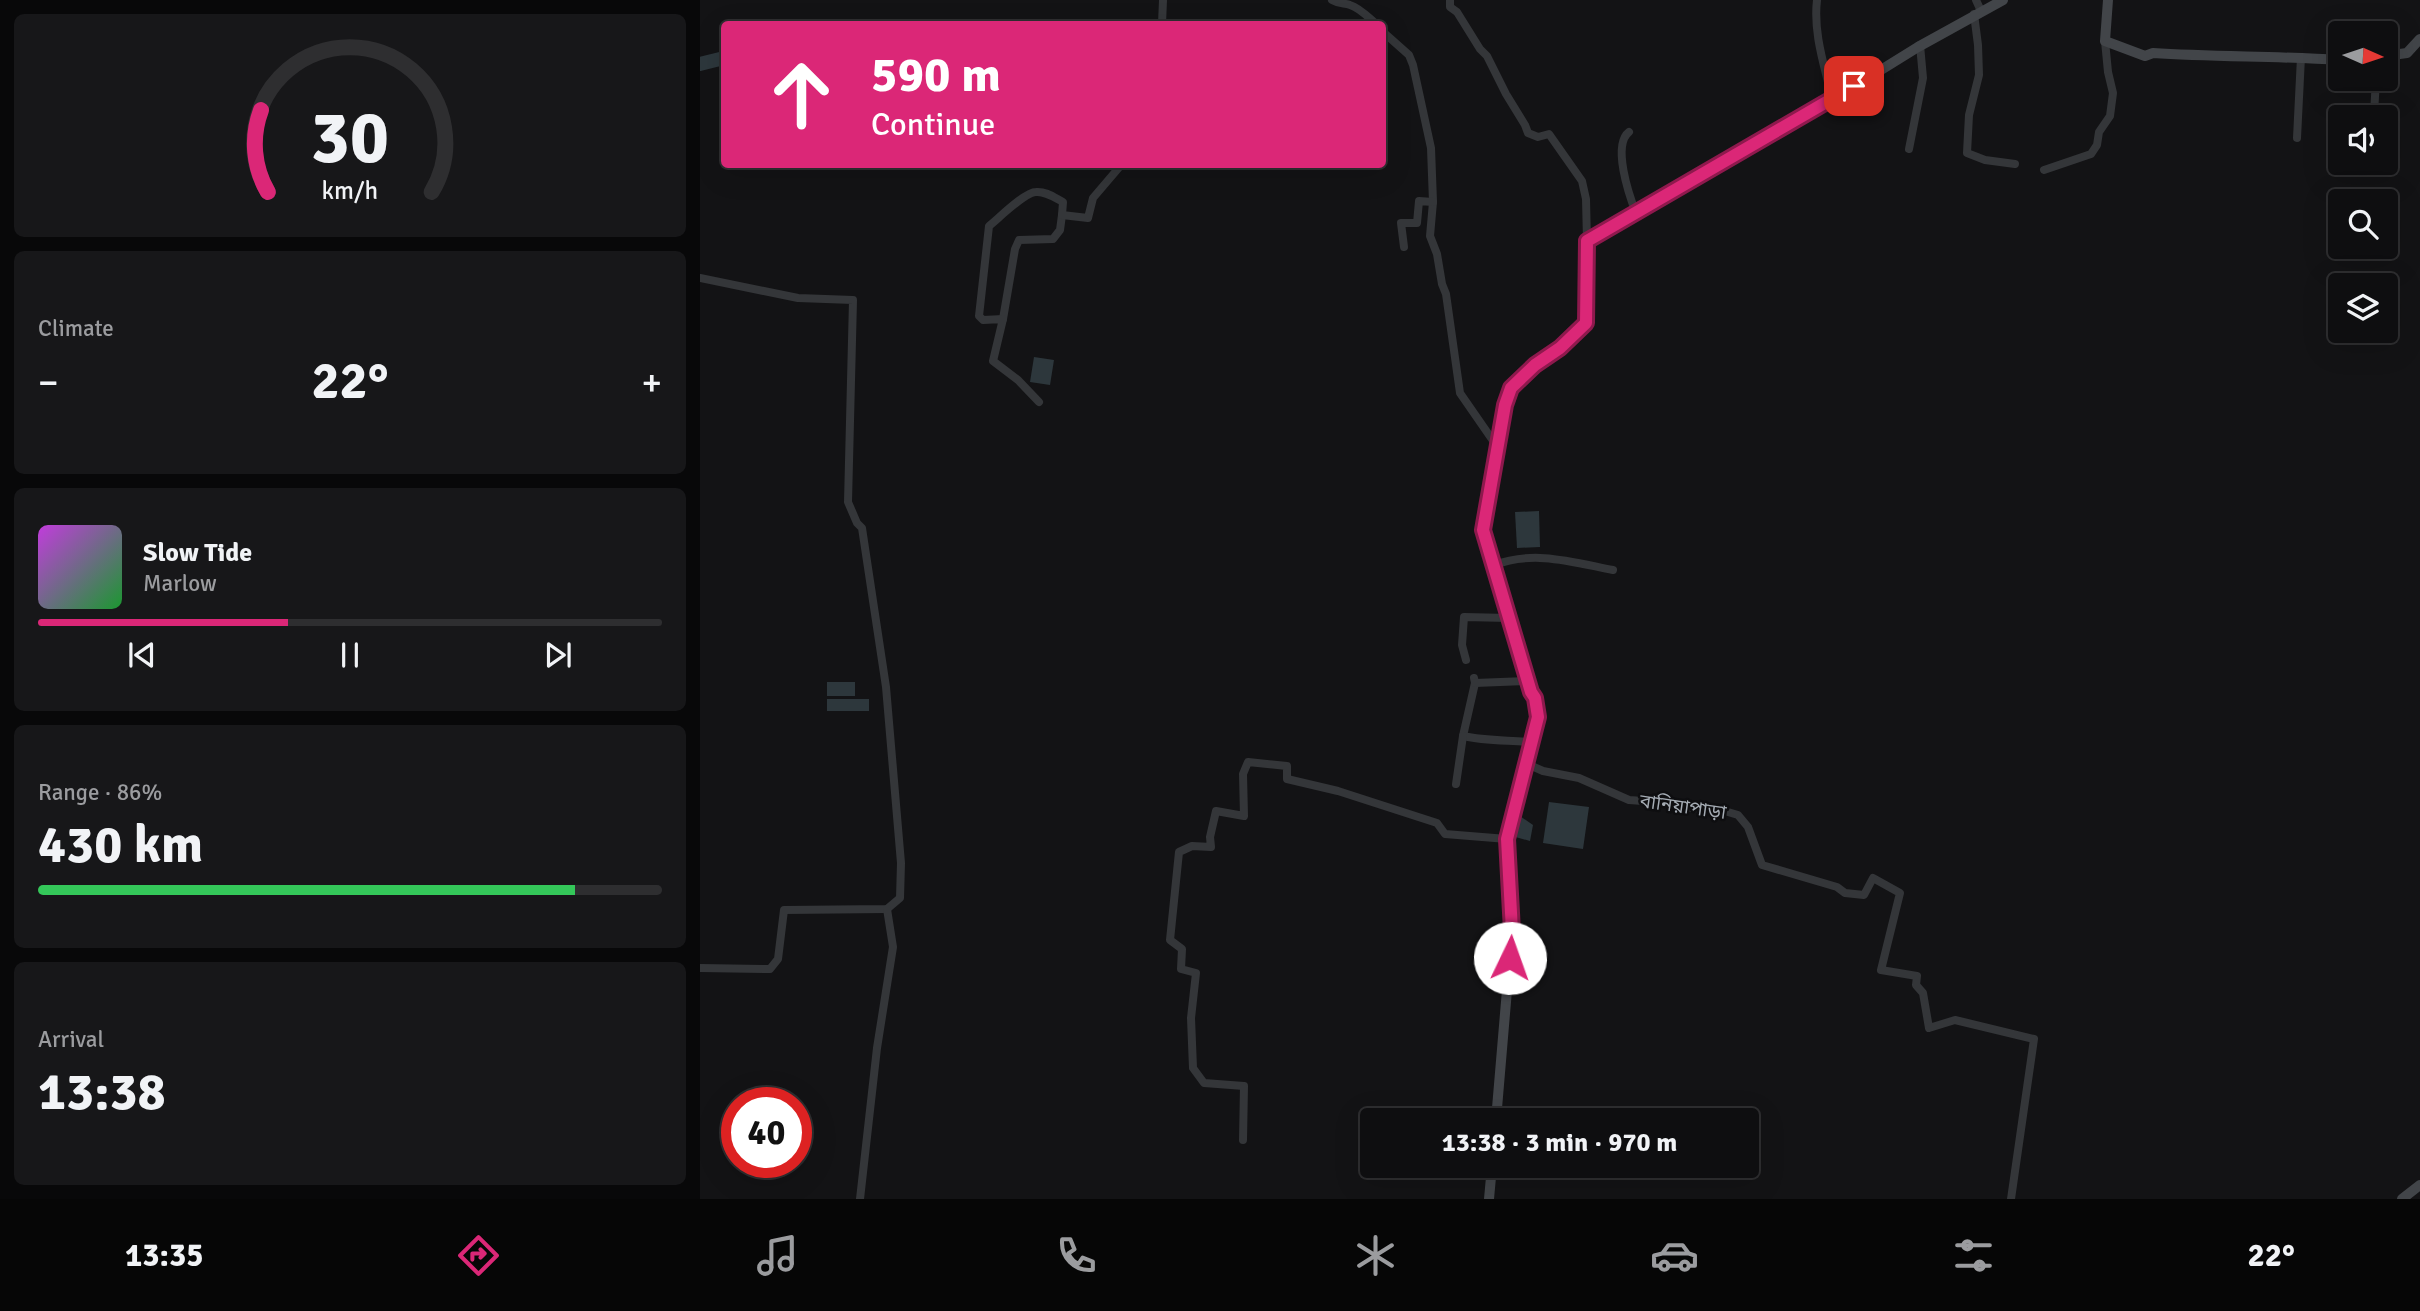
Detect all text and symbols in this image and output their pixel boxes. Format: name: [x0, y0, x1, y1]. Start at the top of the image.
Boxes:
north arrow: [2328, 21, 2398, 91]
map controls: [2328, 21, 2398, 343]
text: 590 m: [871, 45, 1001, 105]
icon: ahead: [756, 49, 847, 140]
pin: [1824, 56, 1884, 116]
icon: arrive: [1835, 67, 1873, 105]
text: 30: [311, 94, 389, 183]
text: Continue: [871, 105, 995, 144]
button: sound: [2328, 105, 2398, 175]
text: km/h: [322, 174, 378, 205]
button: search: [2328, 189, 2398, 259]
button: layers: [2328, 273, 2398, 343]
text: Climate: [38, 314, 114, 343]
text: 22°: [312, 349, 388, 413]
text: −: [38, 359, 59, 406]
text: +: [641, 359, 662, 406]
text: Slow Tide: [143, 537, 252, 569]
text: Marlow: [143, 569, 217, 598]
icon: previous: [123, 636, 161, 674]
icon: pause: [331, 636, 369, 674]
icon: next: [539, 636, 577, 674]
text: Range · 86%: [38, 778, 162, 807]
street label: বানিয়াপাড়া: [1637, 789, 1729, 825]
text: 430 km: [38, 813, 203, 877]
position arrow: [1473, 921, 1547, 995]
text: Arrival: [38, 1025, 104, 1054]
text: 13:38: [38, 1060, 166, 1124]
speed limit sign: 40: [721, 1087, 812, 1178]
text: 13:38 · 3 min · 970 m: [1442, 1127, 1677, 1159]
icon: directions: [454, 1231, 503, 1280]
icon: music: [753, 1231, 802, 1280]
icon: phone: [1052, 1231, 1101, 1280]
icon: climate: [1351, 1231, 1400, 1280]
icon: car: [1650, 1231, 1699, 1280]
icon: filters: [1949, 1231, 1998, 1280]
text: 13:35: [125, 1236, 204, 1275]
text: 22°: [2248, 1236, 2295, 1275]

